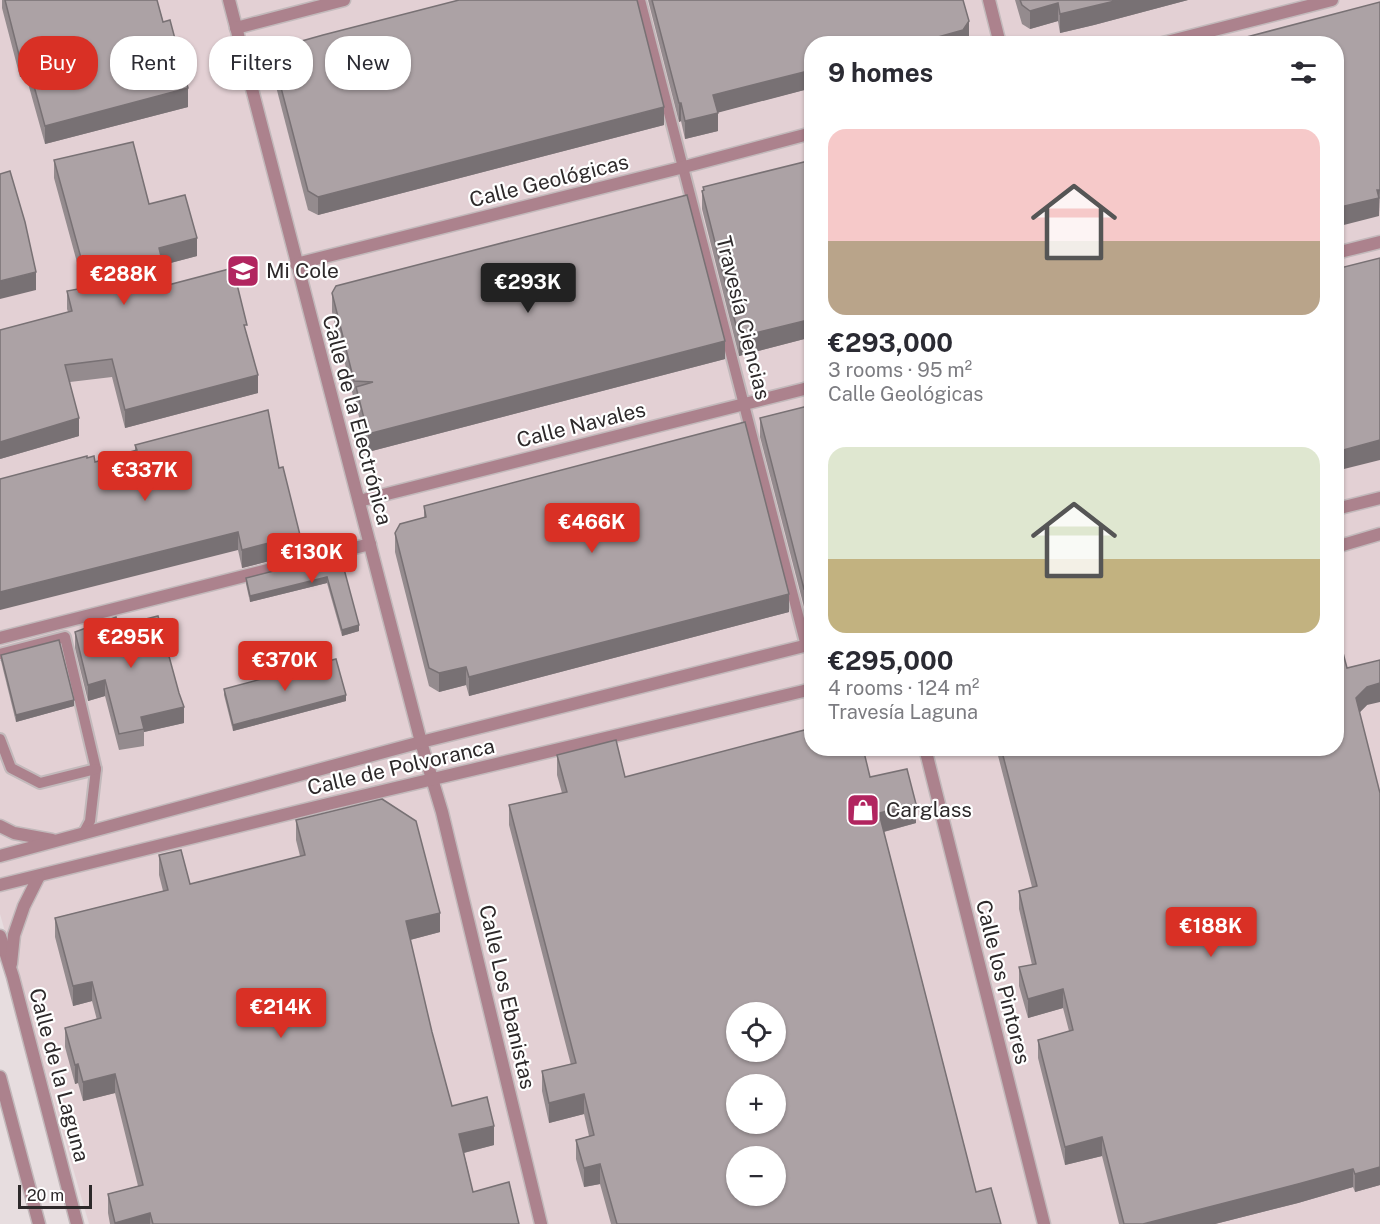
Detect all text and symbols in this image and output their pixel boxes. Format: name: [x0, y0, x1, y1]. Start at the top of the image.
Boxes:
chip: Buy: [18, 36, 98, 90]
chip: Rent: [110, 36, 197, 90]
chip: Filters: [209, 36, 313, 90]
chip: New: [325, 36, 411, 90]
icon: filters: [1287, 56, 1320, 89]
text: 9 homes: [828, 57, 933, 88]
street label: Calle Geológicas: [467, 149, 631, 212]
icon: home: [1020, 168, 1128, 276]
street label: Travesía Ciencias: [711, 233, 776, 402]
school or university icon: Mi Cole: [225, 253, 261, 289]
pin: €288K: [82, 255, 166, 306]
place label: Mi Cole: [266, 258, 339, 283]
text: €288K: [91, 262, 157, 286]
pin: €293K: [486, 263, 570, 314]
text: €293K: [495, 270, 561, 294]
street label: Calle de la Electrónica: [317, 312, 398, 528]
text: €293,000: [828, 327, 953, 358]
text: 3 rooms · 95 m²: [828, 358, 972, 382]
text: Calle Geológicas: [828, 382, 983, 406]
street label: Calle Navales: [514, 396, 648, 453]
pin: €337K: [103, 451, 187, 502]
text: €337K: [112, 458, 178, 482]
icon: home: [1020, 486, 1128, 594]
pin: €466K: [550, 503, 634, 554]
text: €466K: [559, 510, 625, 534]
pin: €130K: [270, 533, 354, 584]
text: €130K: [281, 540, 343, 564]
pin: €295K: [89, 618, 173, 669]
text: €295K: [98, 625, 164, 649]
pin: €370K: [243, 641, 327, 692]
text: €295,000: [828, 645, 953, 676]
text: €370K: [252, 648, 318, 672]
text: 4 rooms · 124 m²: [828, 676, 979, 700]
text: Travesía Laguna: [828, 700, 978, 724]
street label: Calle de Polvoranca: [305, 733, 497, 800]
shop icon: Carglass: [845, 792, 881, 828]
place label: Carglass: [886, 797, 972, 822]
street label: Calle los Pintores: [971, 897, 1036, 1067]
street label: Calle Los Ebanistas: [474, 902, 541, 1092]
pin: €188K: [1169, 907, 1253, 958]
text: €188K: [1180, 914, 1242, 938]
street label: Calle de la Laguna: [24, 985, 95, 1165]
pin: €214K: [239, 988, 323, 1039]
text: €214K: [250, 995, 312, 1019]
map controls: [726, 1002, 786, 1206]
button: locate: [726, 1002, 786, 1062]
button: +: [726, 1074, 786, 1134]
button: −: [726, 1146, 786, 1206]
scale bar: [18, 1182, 92, 1210]
text: 20 m: [27, 1186, 64, 1205]

